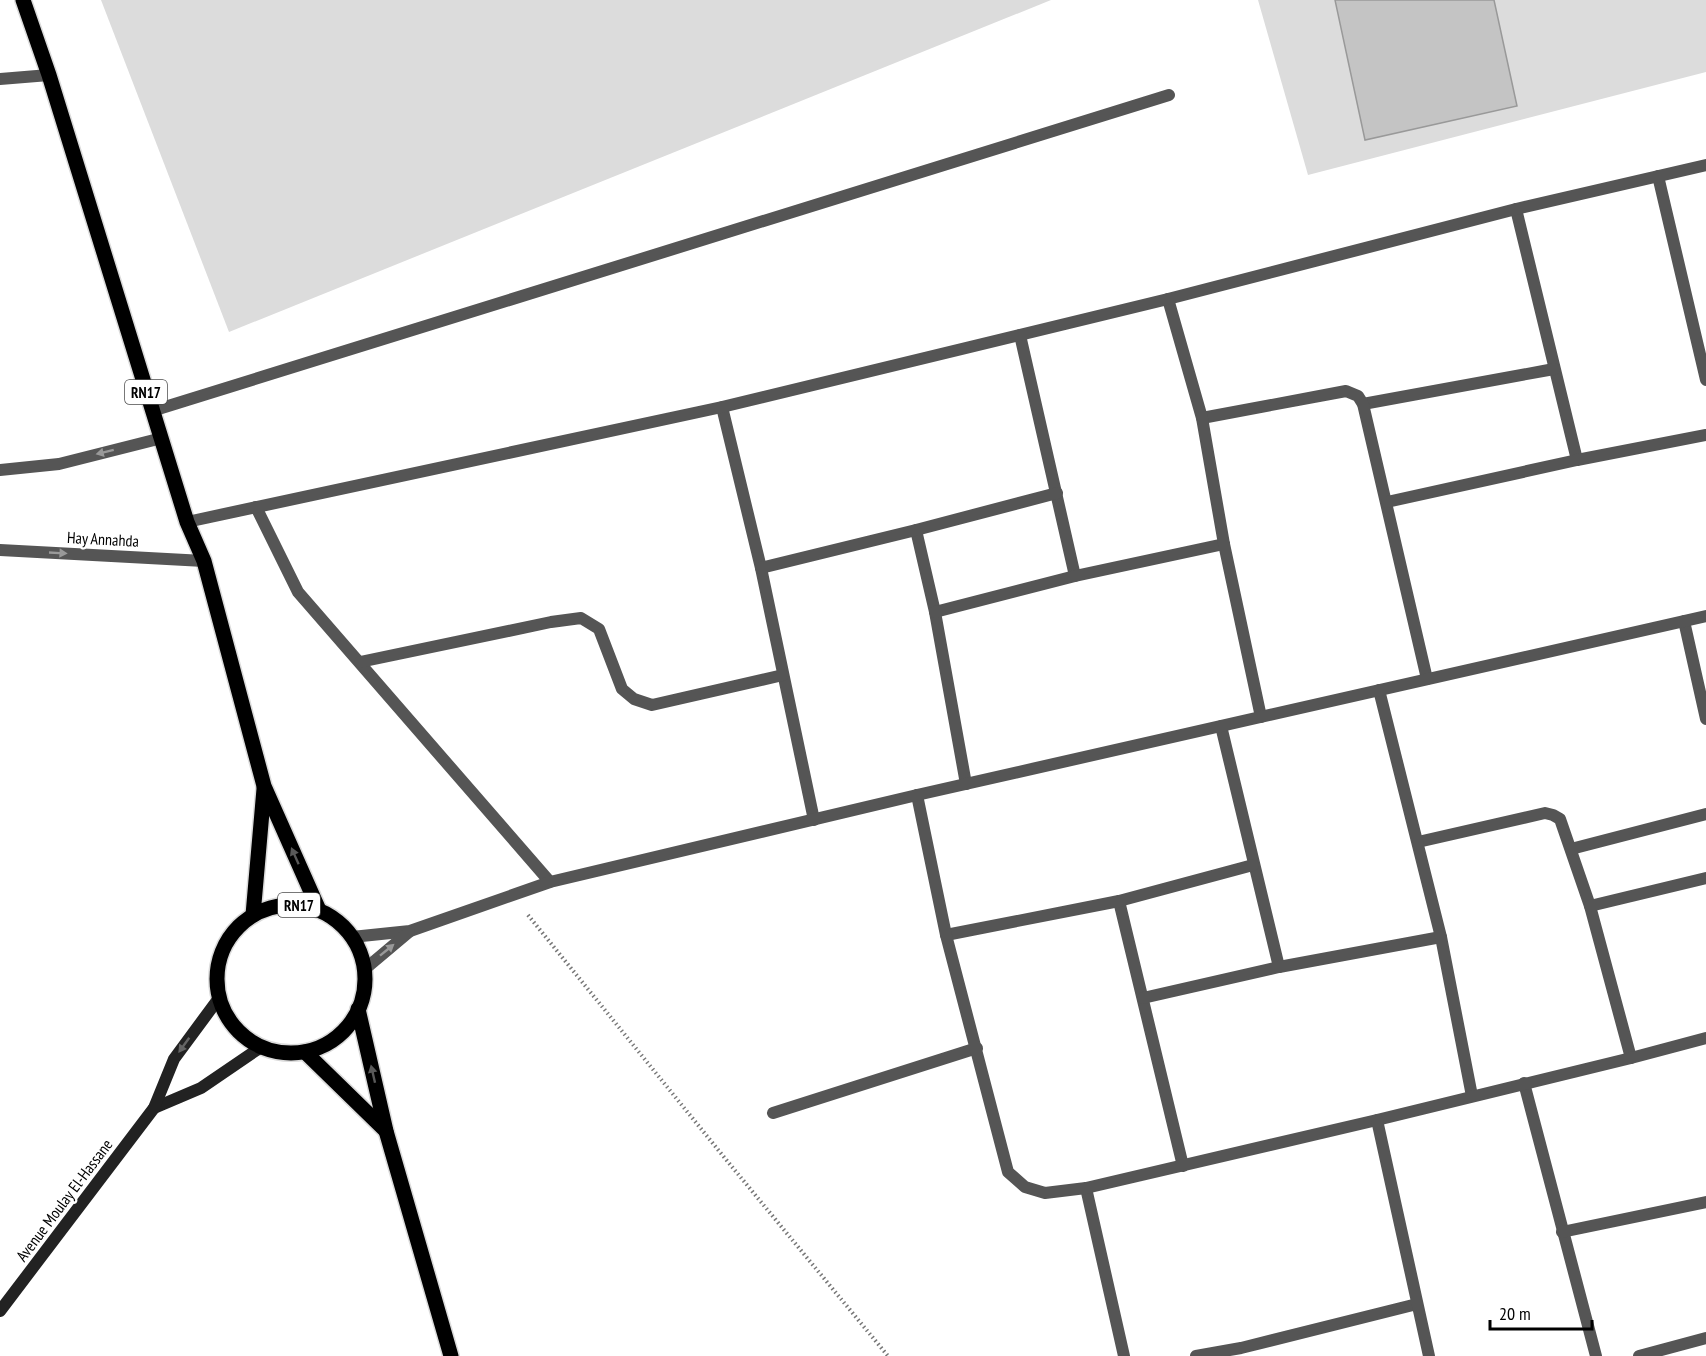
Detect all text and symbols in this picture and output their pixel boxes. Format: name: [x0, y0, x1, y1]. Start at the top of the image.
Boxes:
road number: RN17: [125, 380, 167, 404]
one-way arrow: [96, 448, 115, 458]
street label: Hay Annahda: [67, 527, 139, 551]
one-way arrow: [49, 549, 68, 558]
one-way arrow: [290, 847, 300, 865]
road number: RN17: [278, 893, 320, 917]
one-way arrow: [380, 944, 395, 956]
one-way arrow: [178, 1037, 190, 1053]
one-way arrow: [367, 1064, 377, 1083]
street label: Avenue Moulay El-Hassane: [11, 1135, 117, 1265]
scale bar: [1490, 1293, 1592, 1331]
text: 20 m: [1499, 1302, 1531, 1325]

